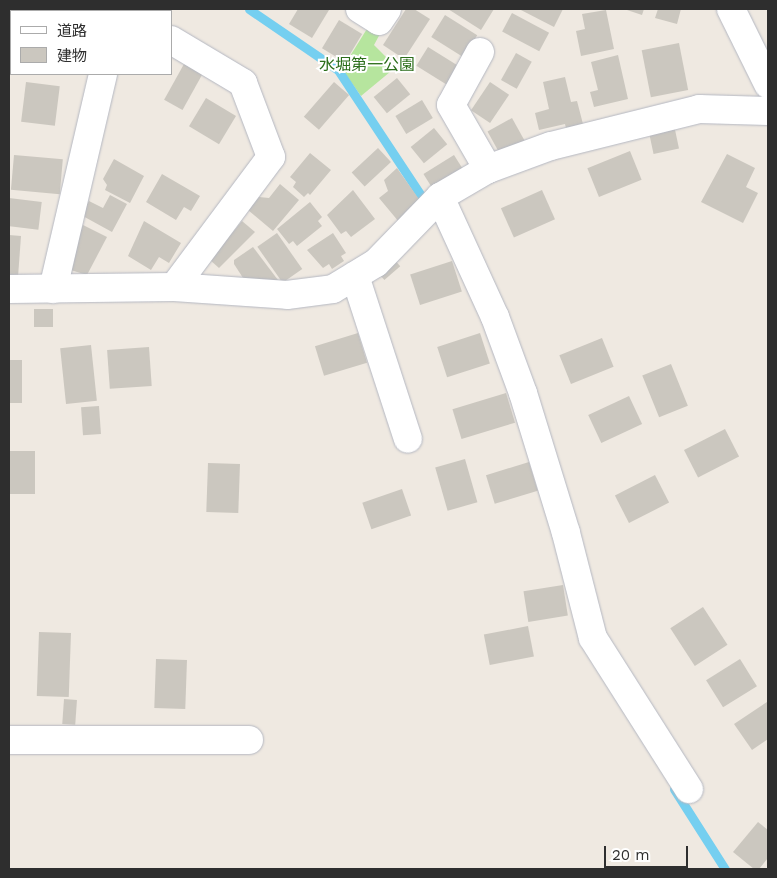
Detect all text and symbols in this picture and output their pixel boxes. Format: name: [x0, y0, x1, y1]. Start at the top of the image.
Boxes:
legend: [10, 10, 172, 75]
text: 道路: [57, 22, 87, 40]
text: 建物: [57, 47, 87, 65]
park label: 水堀第一公園: [319, 55, 415, 75]
scale bar: [607, 836, 691, 868]
text: 20 m: [612, 846, 650, 864]

